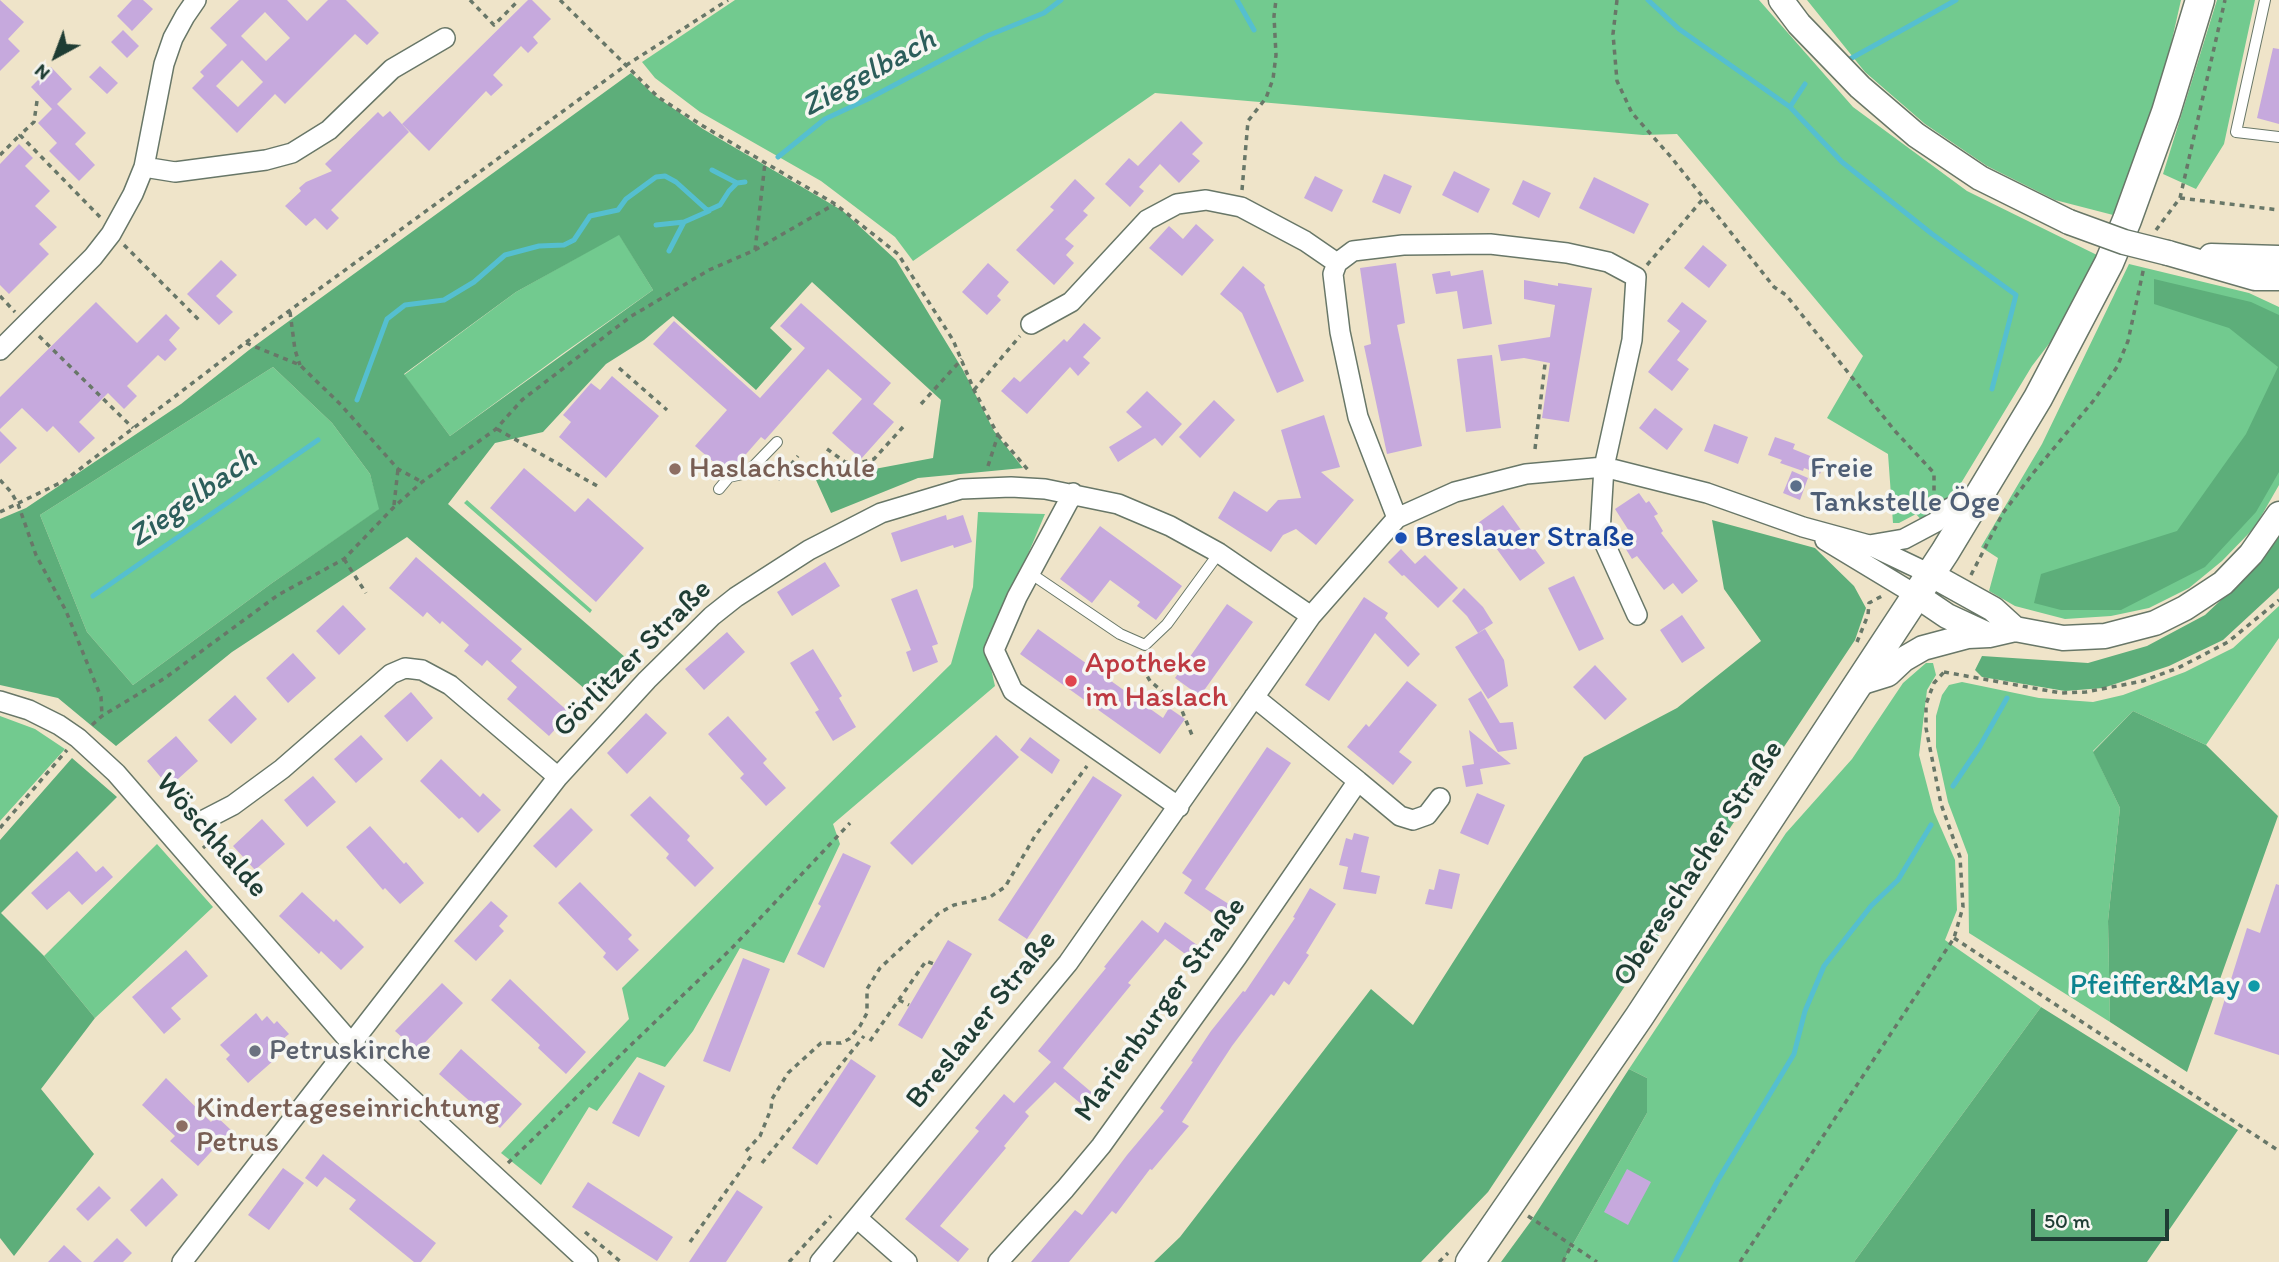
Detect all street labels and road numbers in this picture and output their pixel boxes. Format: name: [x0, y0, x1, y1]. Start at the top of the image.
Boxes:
street label: Görlitzer Straße: [546, 572, 720, 746]
street label: Obereschacher Straße: [1606, 734, 1792, 994]
street label: Wöschhalde: [147, 766, 275, 906]
street label: Marienburger Straße: [1067, 890, 1255, 1130]
street label: Breslauer Straße: [899, 923, 1065, 1117]

